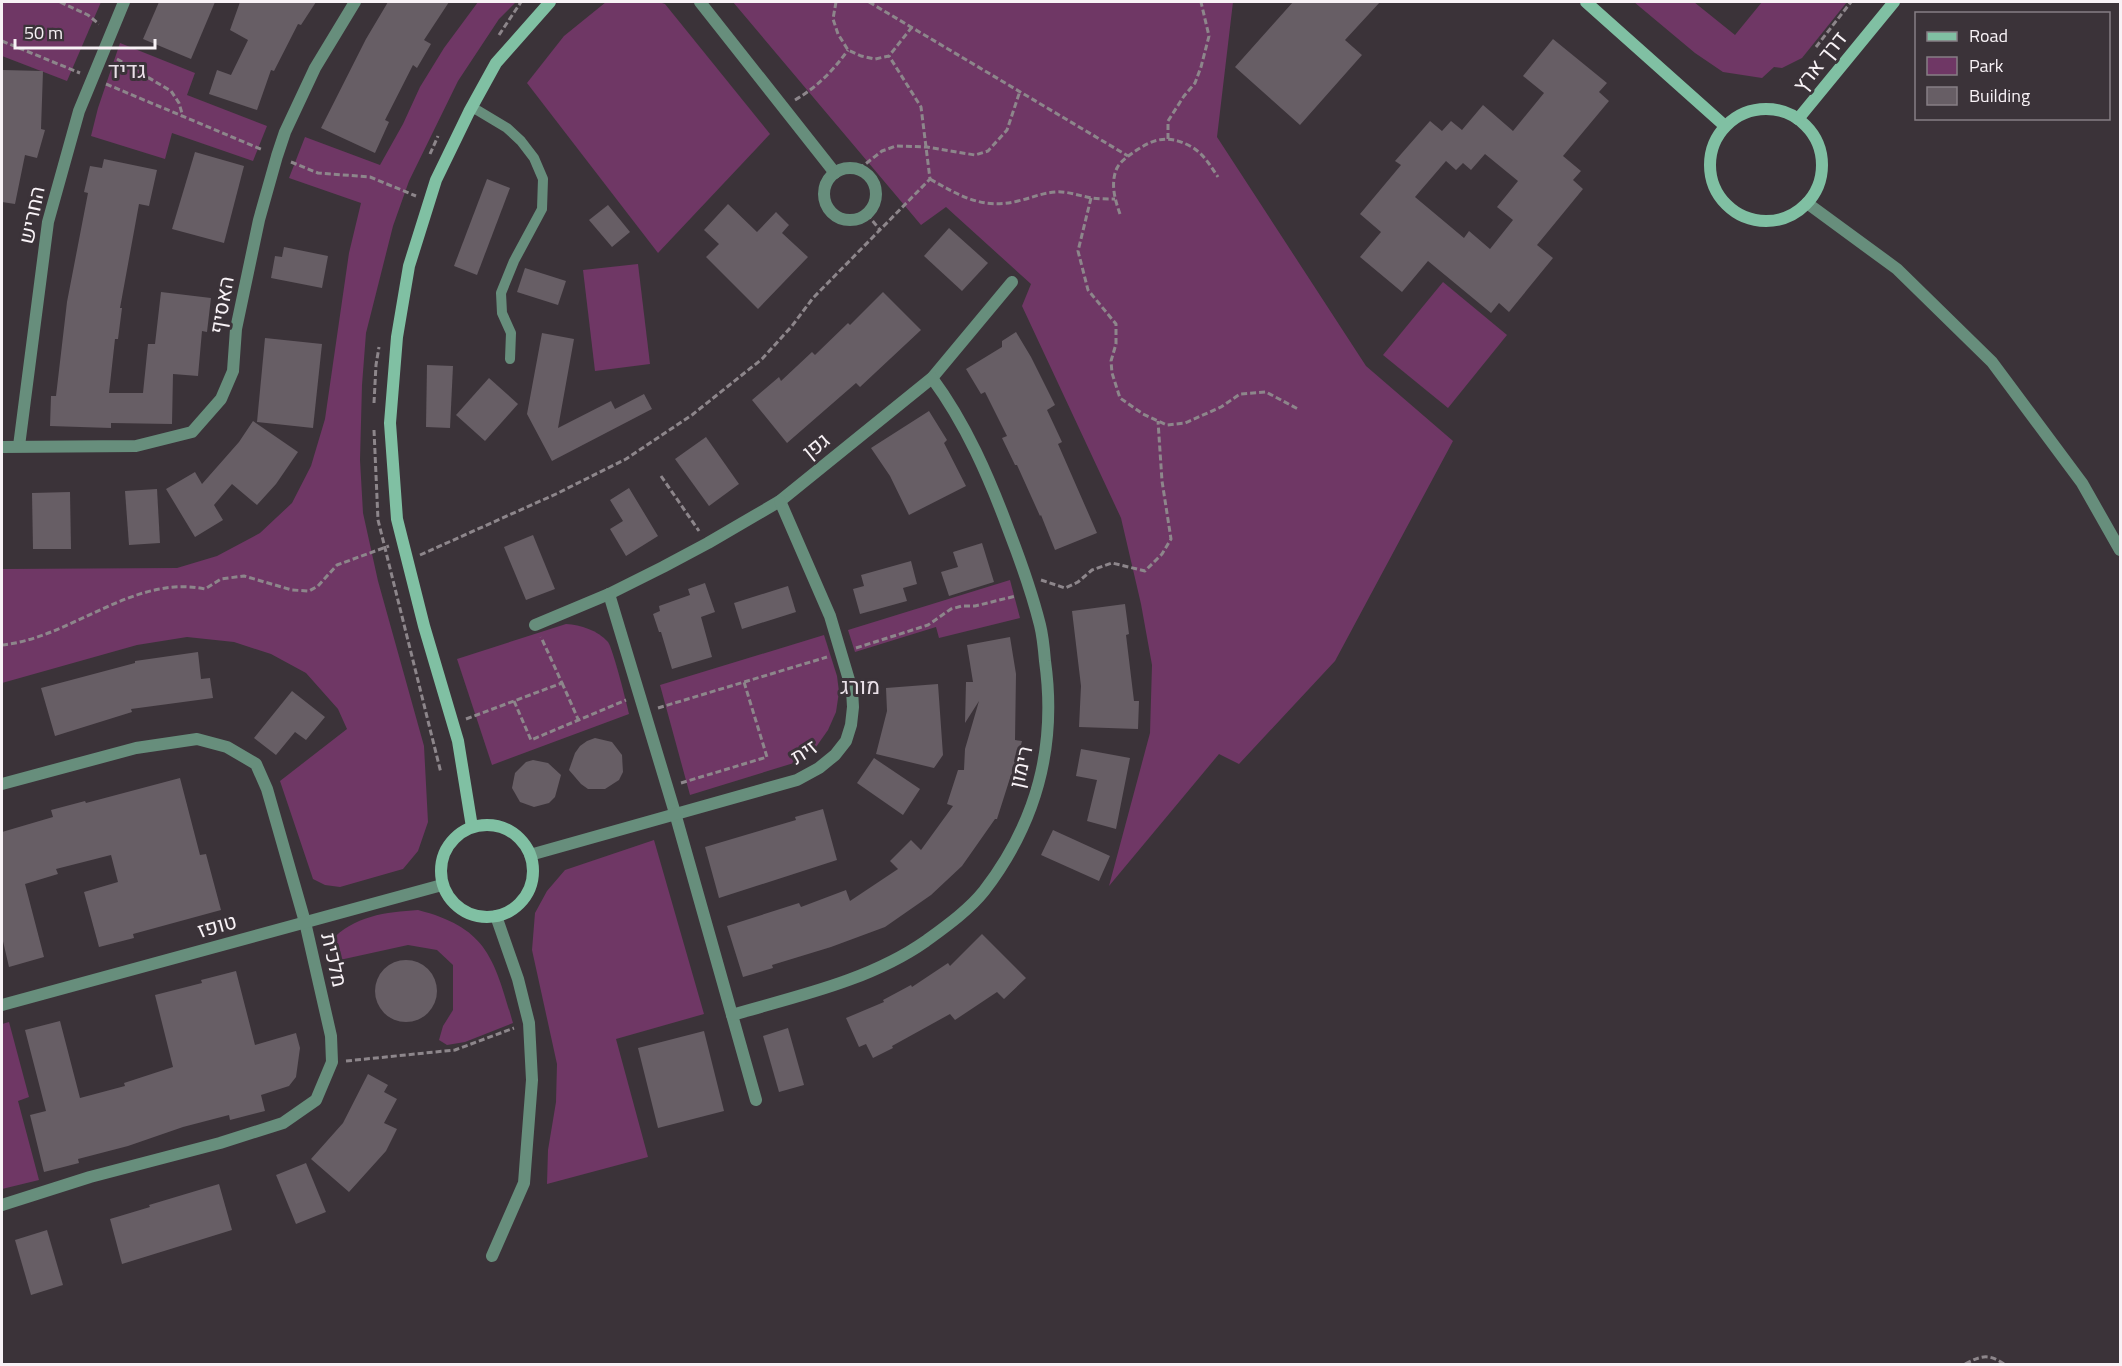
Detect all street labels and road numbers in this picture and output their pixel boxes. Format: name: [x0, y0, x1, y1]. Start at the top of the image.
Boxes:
street label: דרך ארץ: [1784, 24, 1854, 99]
street label: החריש: [9, 183, 53, 247]
street label: האסיף: [200, 273, 242, 336]
street label: גפן: [795, 424, 836, 466]
street label: זית: [784, 730, 823, 772]
street label: רימון: [1000, 743, 1040, 791]
street label: טופז: [193, 904, 240, 946]
street label: מלכית: [313, 929, 357, 990]

